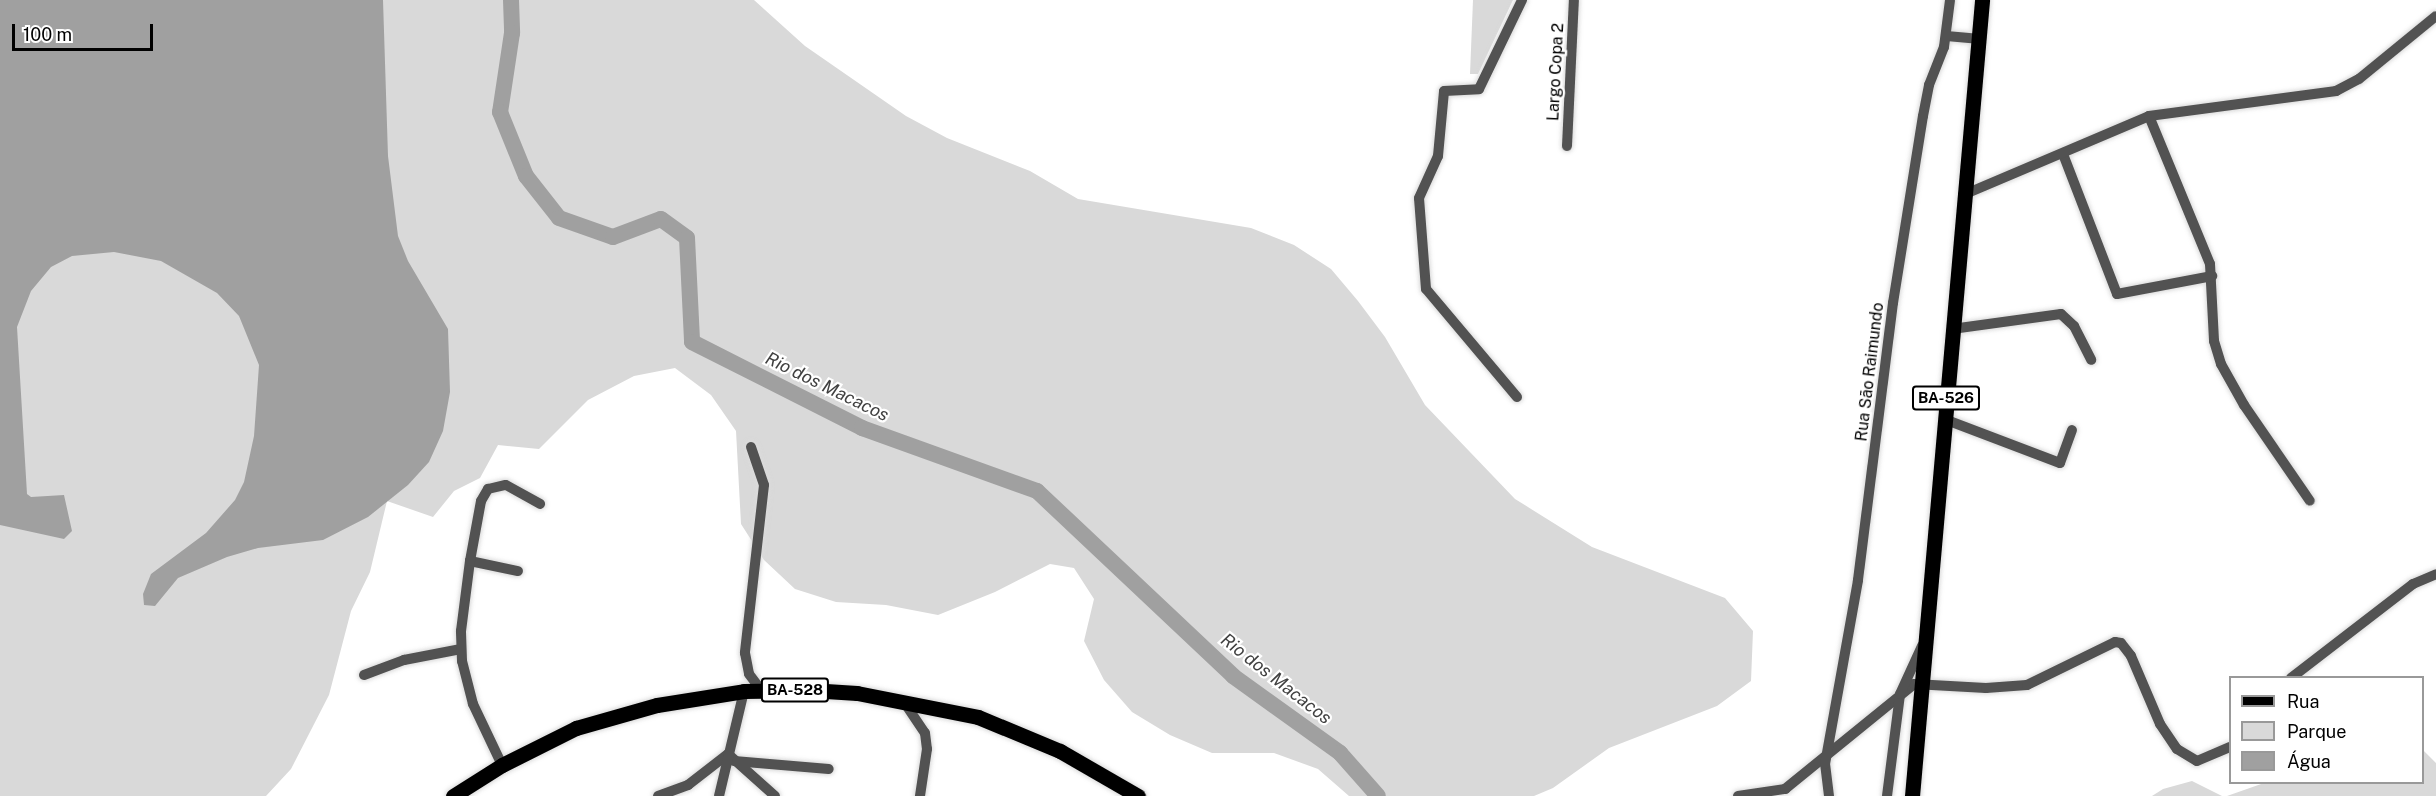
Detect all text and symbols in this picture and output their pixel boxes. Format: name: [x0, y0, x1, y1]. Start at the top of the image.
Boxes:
scale bar: [15, 12, 156, 50]
street label: Largo Copa 2: [1544, 22, 1568, 122]
text: 100 m: [23, 24, 72, 45]
street label: Rua São Raimundo: [1852, 301, 1888, 443]
water label: Rio dos Macacos: [762, 348, 892, 426]
road number: BA-526: [1912, 386, 1980, 410]
water label: Rio dos Macacos: [1216, 629, 1336, 729]
legend: [2229, 676, 2424, 784]
road number: BA-528: [760, 678, 830, 702]
text: Rua: [2287, 691, 2319, 712]
text: Parque: [2287, 721, 2347, 742]
text: Água: [2287, 751, 2331, 772]

